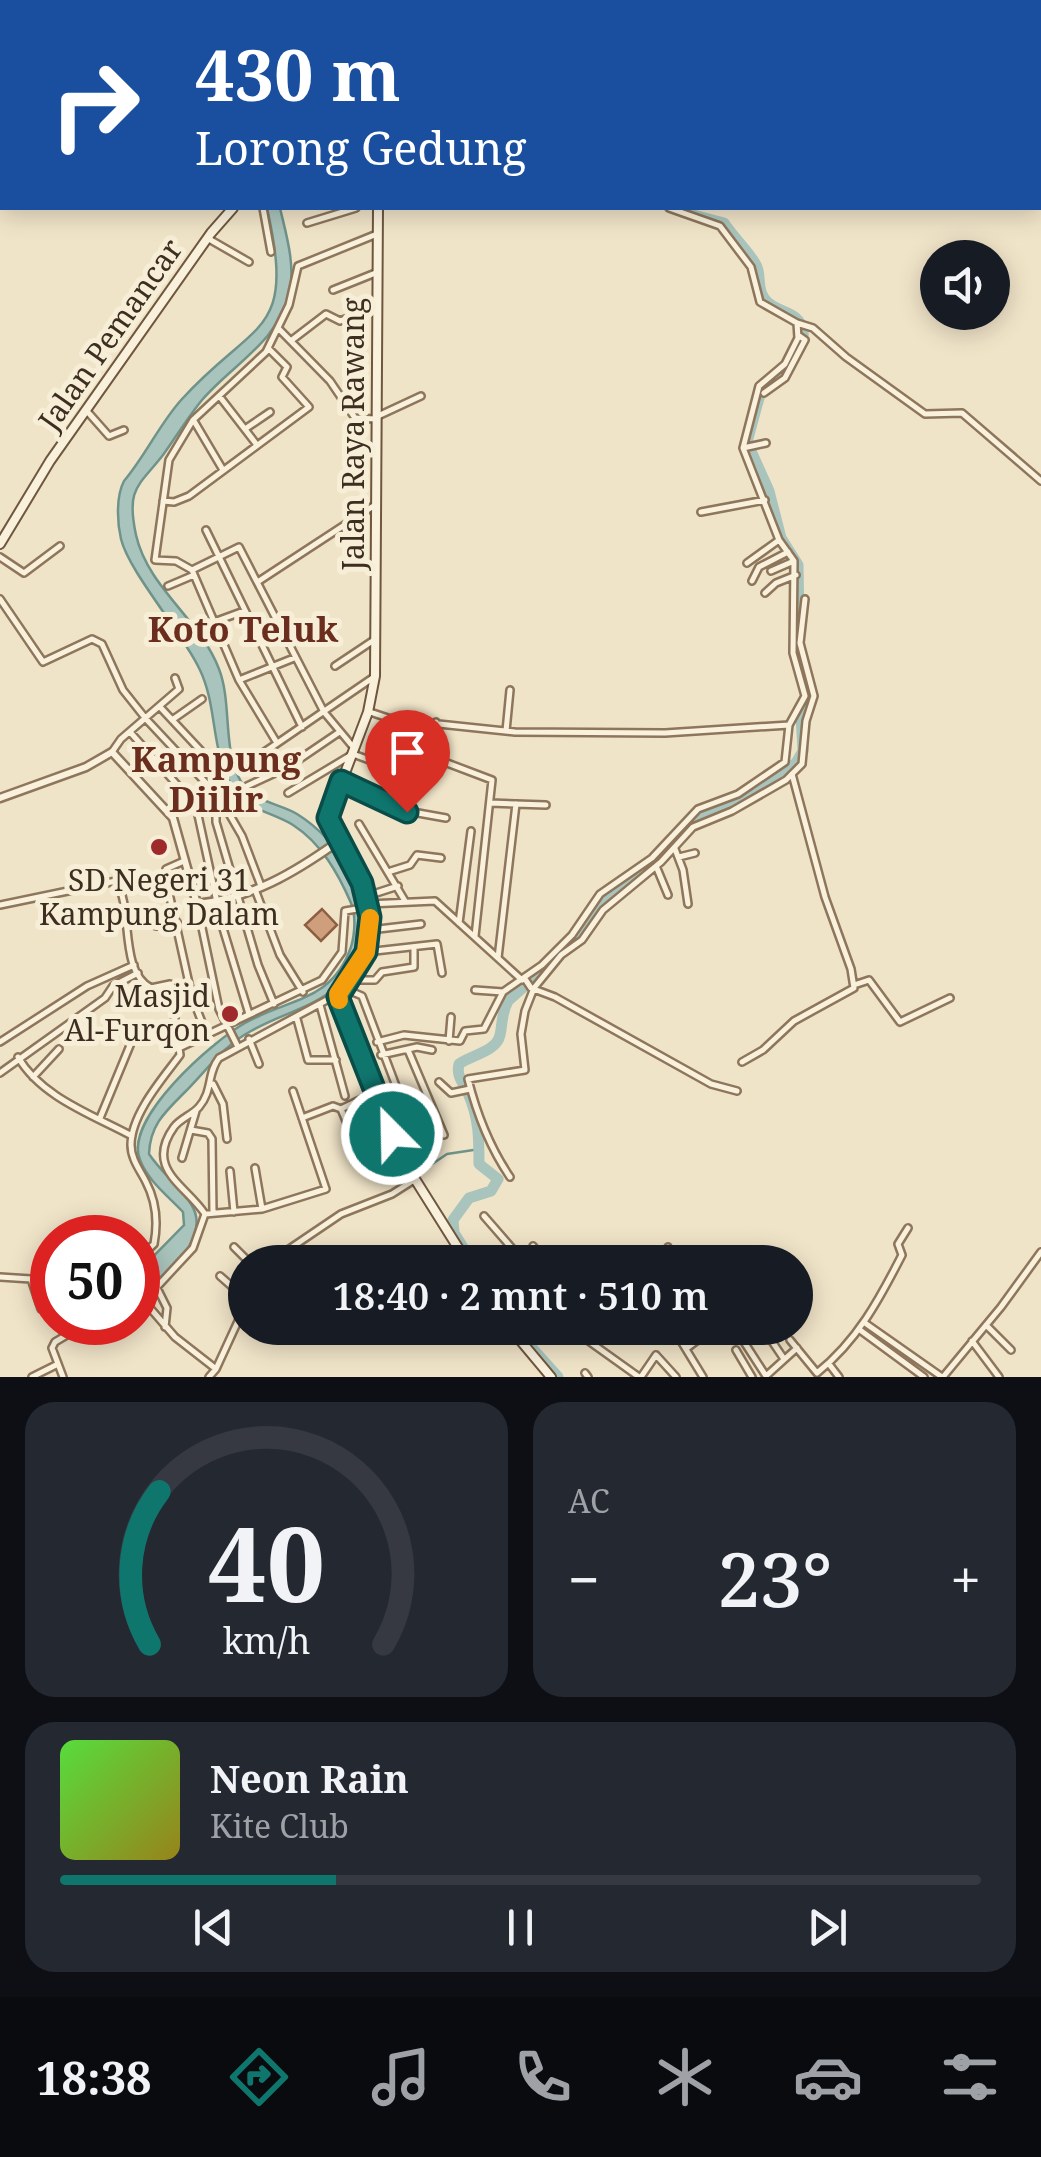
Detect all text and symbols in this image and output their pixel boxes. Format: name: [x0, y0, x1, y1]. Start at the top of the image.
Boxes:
text: 430 m: [195, 26, 401, 122]
icon: right: [30, 40, 160, 170]
text: Lorong Gedung: [195, 117, 527, 178]
street label: Jalan Pemancar: [28, 230, 191, 439]
map controls: [920, 240, 1010, 330]
button: sound: [920, 240, 1010, 330]
street label: Jalan Raya Rawang: [332, 297, 373, 572]
district label: Koto Teluk: [148, 605, 339, 652]
pin: [365, 710, 450, 813]
icon: arrive: [380, 725, 435, 780]
district label: Kampung Diilir: [131, 735, 301, 822]
marker: SD Negeri 31 Kampung Dalam: [148, 836, 170, 858]
place label: SD Negeri 31 Kampung Dalam: [39, 859, 279, 934]
place label: Masjid Al-Furqon: [64, 975, 210, 1050]
marker: Masjid Al-Furqon: [219, 1003, 241, 1025]
position arrow: [340, 1082, 444, 1186]
speed limit sign: 50: [30, 1215, 160, 1345]
text: 18:40 · 2 mnt · 510 m: [332, 1269, 709, 1321]
text: AC: [568, 1479, 610, 1522]
text: 40: [208, 1491, 325, 1632]
text: 23°: [718, 1527, 832, 1629]
text: −: [568, 1541, 600, 1616]
text: +: [950, 1541, 981, 1616]
text: km/h: [223, 1616, 310, 1664]
text: Neon Rain: [210, 1752, 409, 1804]
text: Kite Club: [210, 1804, 349, 1847]
icon: previous: [186, 1900, 241, 1955]
icon: pause: [493, 1900, 548, 1955]
icon: next: [800, 1900, 855, 1955]
icon: directions: [224, 2042, 294, 2112]
icon: music: [366, 2042, 436, 2112]
icon: phone: [508, 2042, 578, 2112]
icon: climate: [650, 2042, 720, 2112]
icon: car: [793, 2042, 863, 2112]
icon: filters: [935, 2042, 1005, 2112]
text: 18:38: [36, 2047, 152, 2108]

